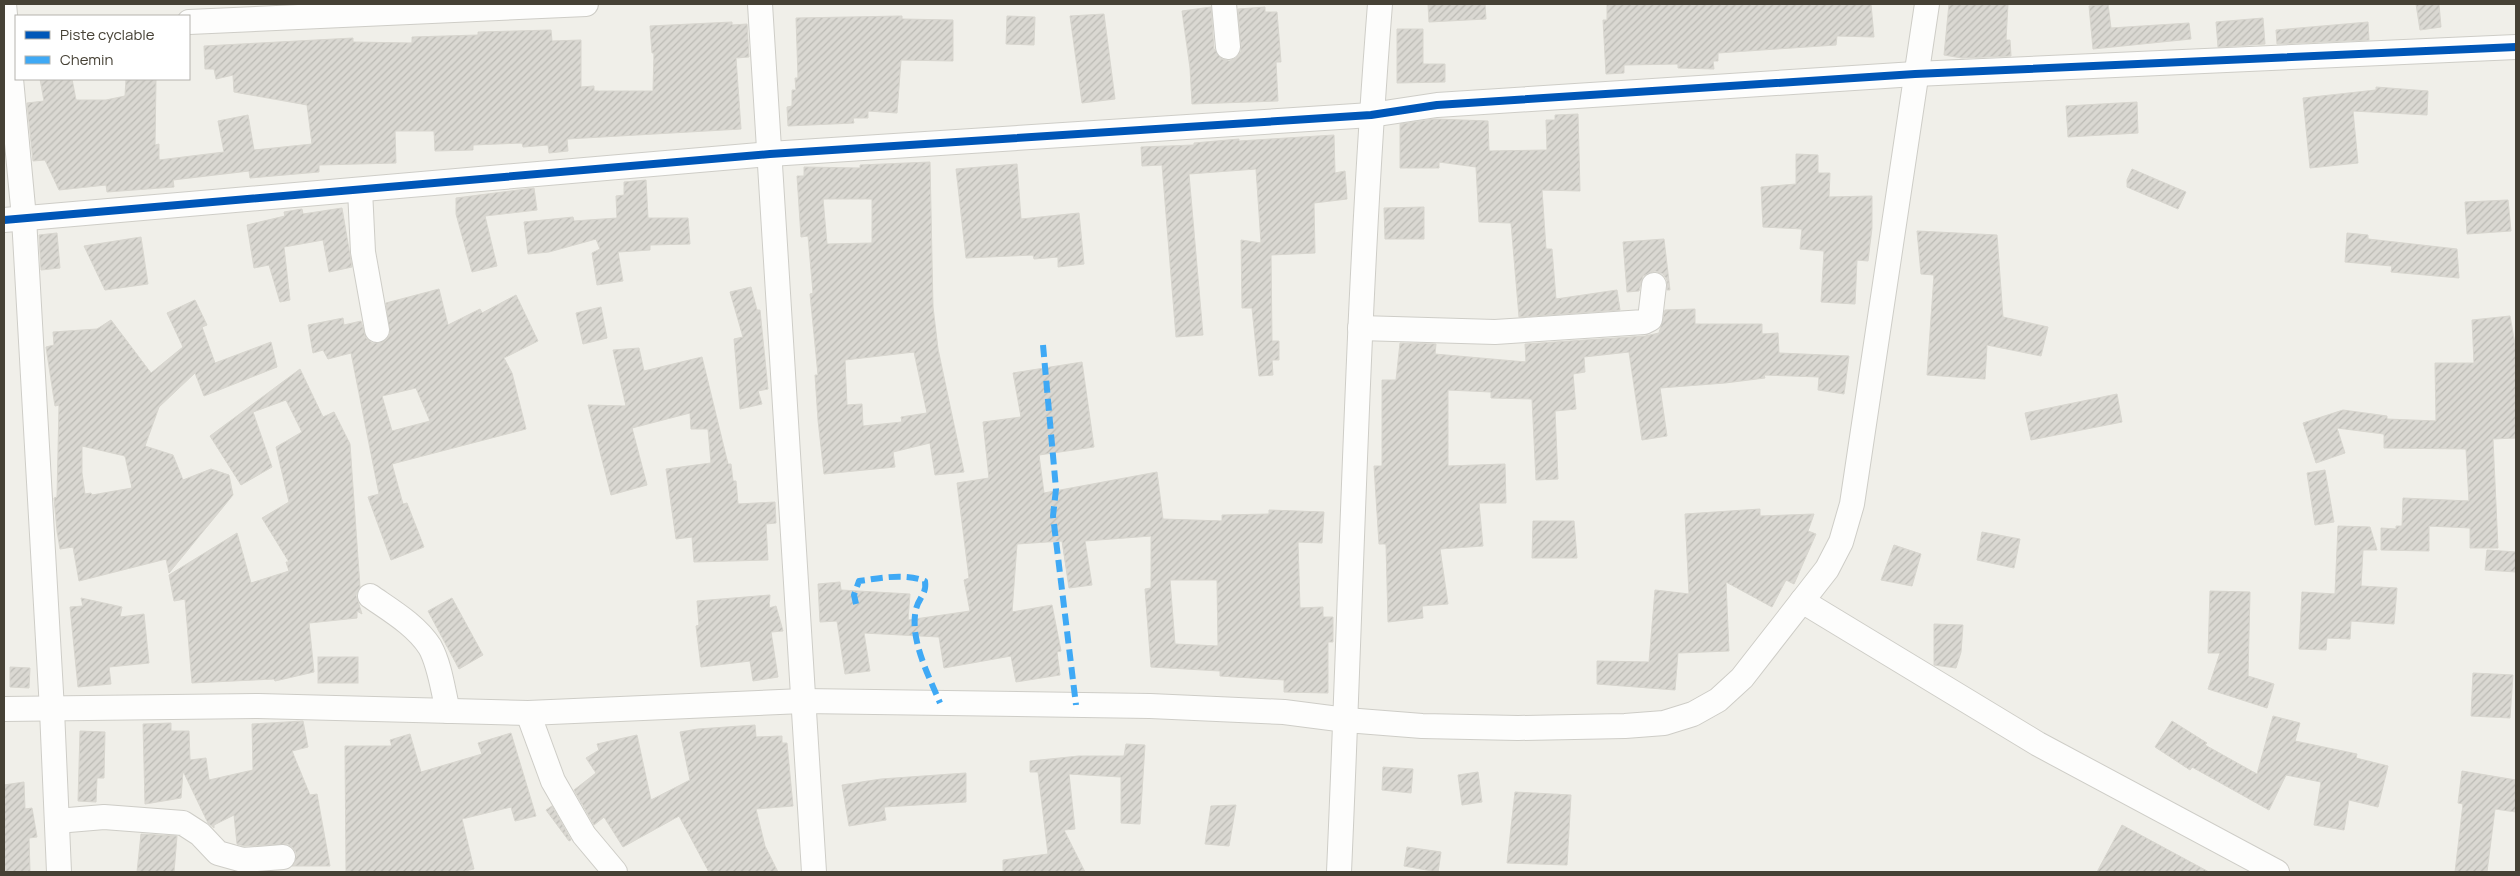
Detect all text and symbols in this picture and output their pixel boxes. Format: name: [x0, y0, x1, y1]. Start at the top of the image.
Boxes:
legend: [15, 15, 190, 80]
text: Piste cyclable: [60, 24, 155, 45]
text: Chemin: [60, 49, 113, 70]

